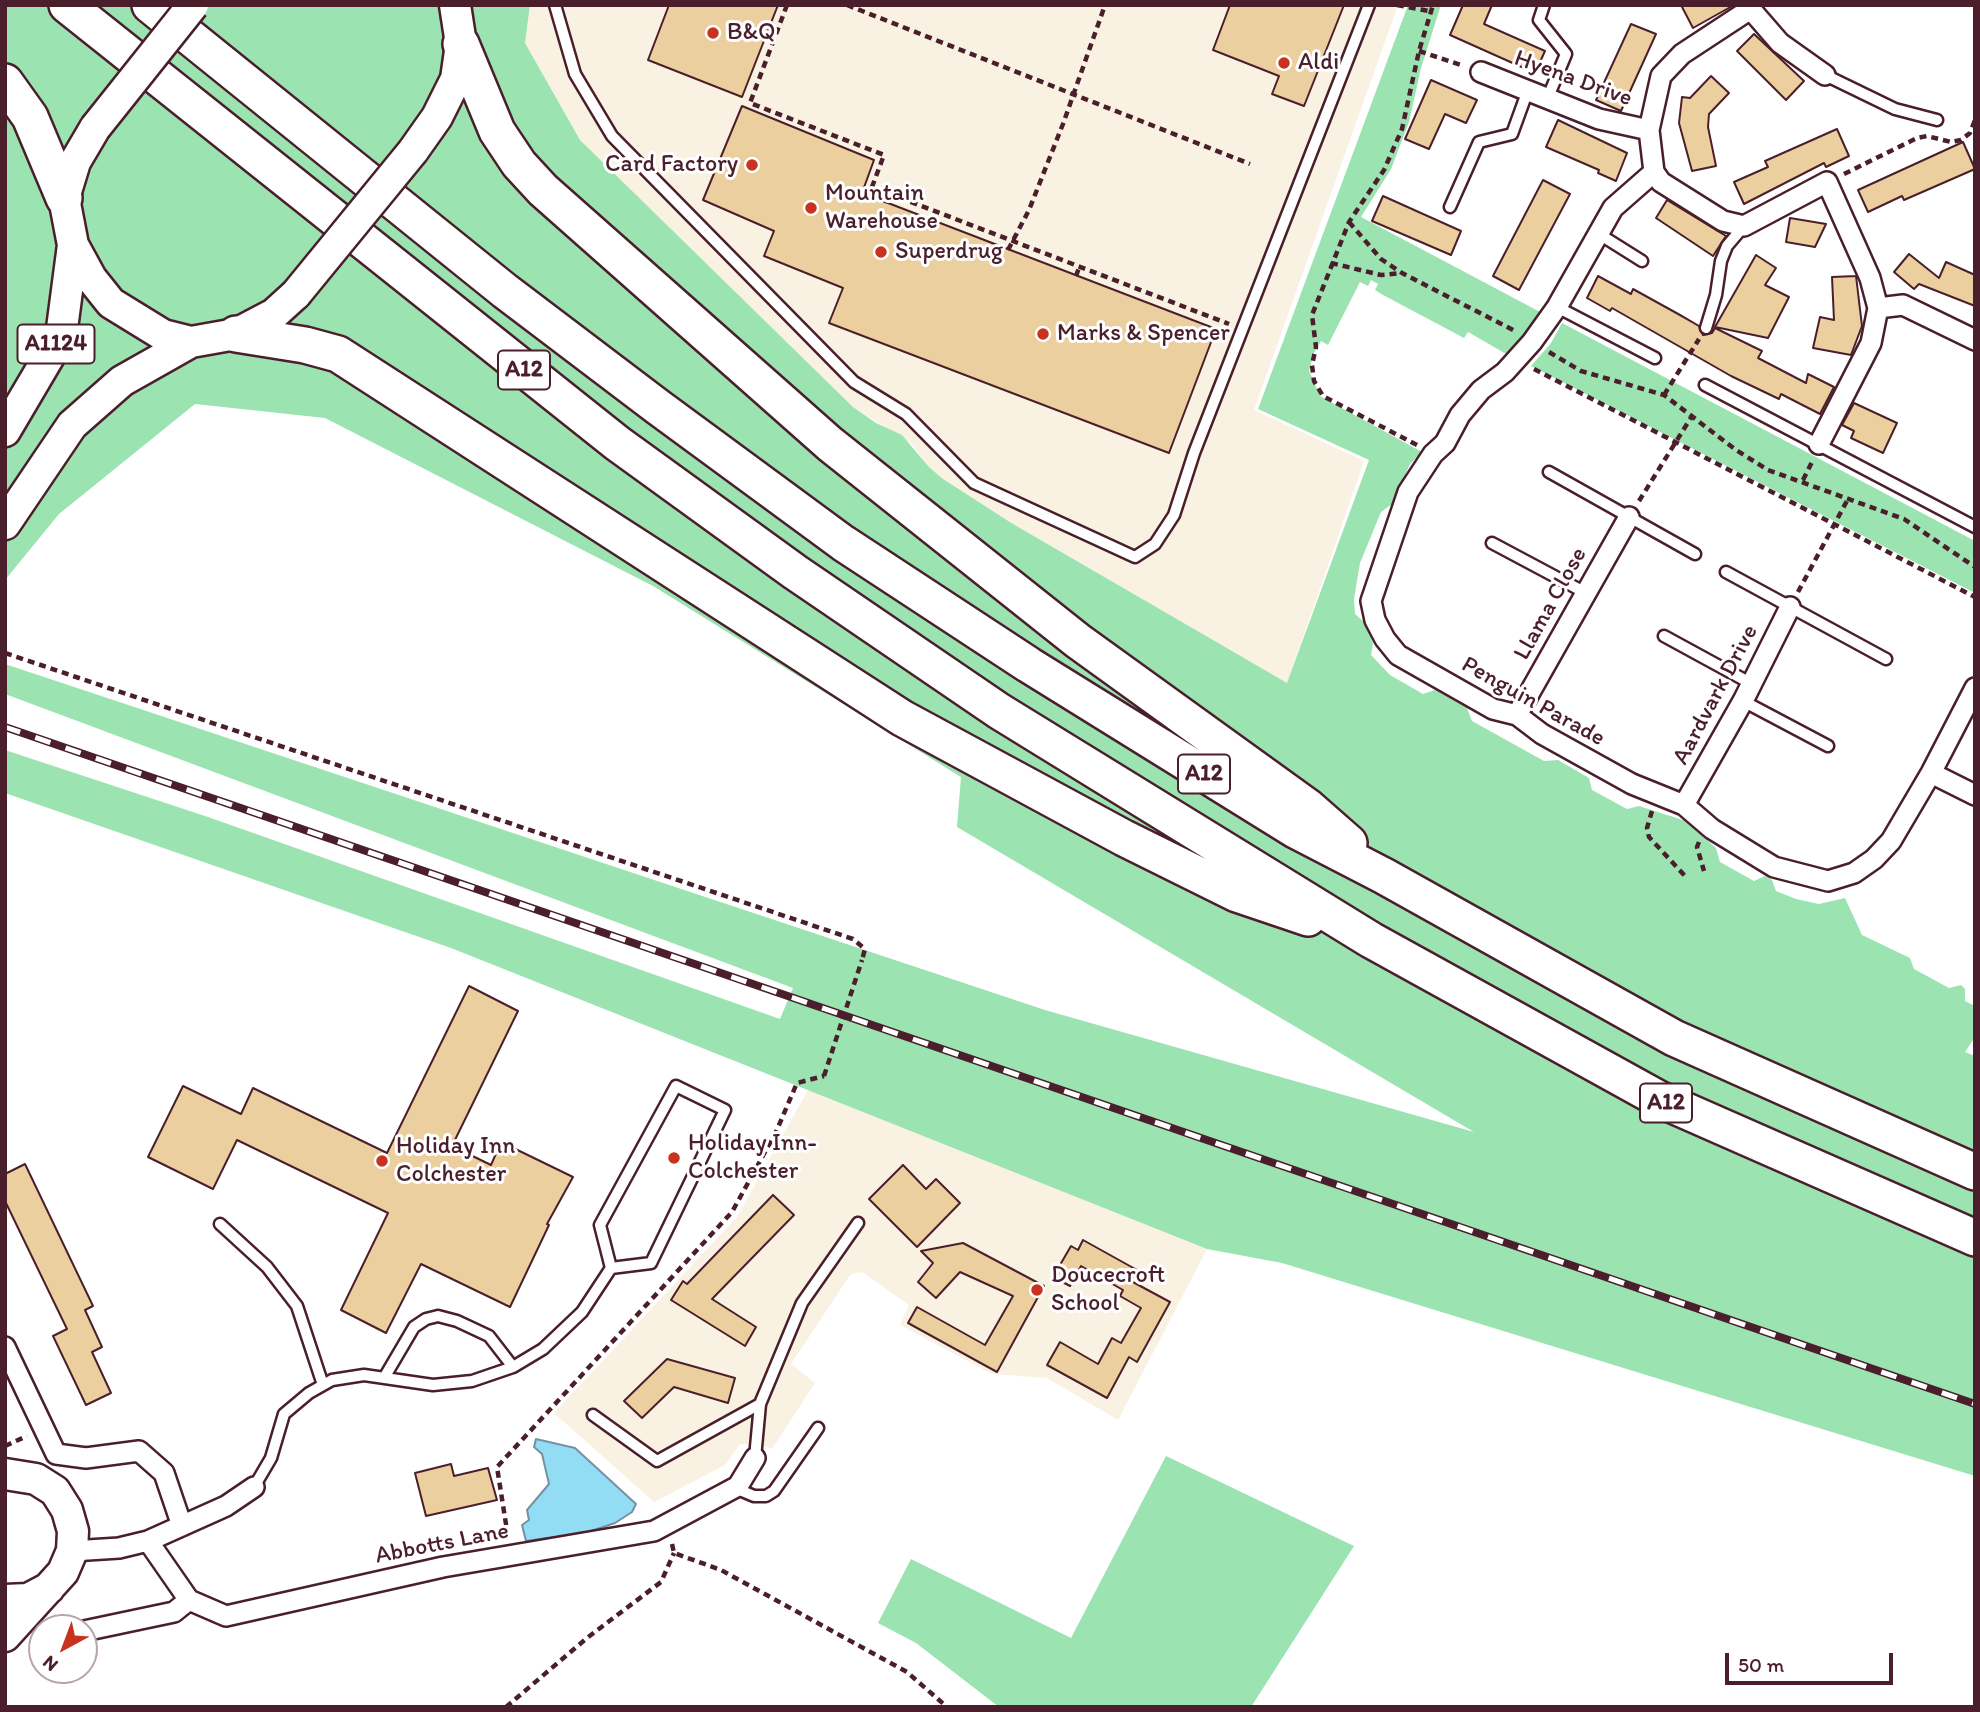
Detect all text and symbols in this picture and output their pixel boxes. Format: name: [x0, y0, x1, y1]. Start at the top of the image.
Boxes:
place label: B&Q: [727, 19, 775, 47]
marker: B&Q: [705, 25, 721, 41]
street label: Hyena Drive: [1510, 44, 1636, 114]
place label: Aldi: [1298, 49, 1339, 77]
marker: Aldi: [1276, 55, 1292, 71]
place label: Card Factory: [605, 151, 738, 179]
marker: Card Factory: [744, 157, 760, 173]
place label: Mountain Warehouse: [825, 180, 938, 236]
marker: Mountain Warehouse: [803, 200, 819, 216]
place label: Superdrug: [895, 238, 1003, 266]
marker: Superdrug: [873, 244, 889, 260]
place label: Marks & Spencer: [1057, 320, 1230, 348]
road number: A1124: [18, 324, 94, 364]
marker: Marks & Spencer: [1035, 326, 1051, 342]
road number: A12: [498, 350, 550, 390]
street label: Llama Close: [1508, 543, 1594, 665]
street label: Aardvark Drive: [1667, 620, 1765, 770]
street label: Penguin Parade: [1456, 651, 1610, 753]
road number: A12: [1178, 754, 1230, 794]
road number: A12: [1640, 1084, 1692, 1122]
place label: Holiday Inn- Colchester: [688, 1130, 817, 1186]
place label: Holiday Inn Colchester: [396, 1133, 515, 1189]
marker: Holiday Inn- Colchester: [666, 1150, 682, 1166]
marker: Holiday Inn Colchester: [374, 1153, 390, 1169]
place label: Doucecroft School: [1051, 1262, 1165, 1318]
marker: Doucecroft School: [1029, 1282, 1045, 1298]
street label: Abbotts Lane: [373, 1517, 511, 1571]
north arrow: [28, 1614, 98, 1684]
scale bar: [1728, 1638, 1896, 1682]
text: N: [38, 1651, 63, 1677]
text: 50 m: [1738, 1652, 1784, 1677]

